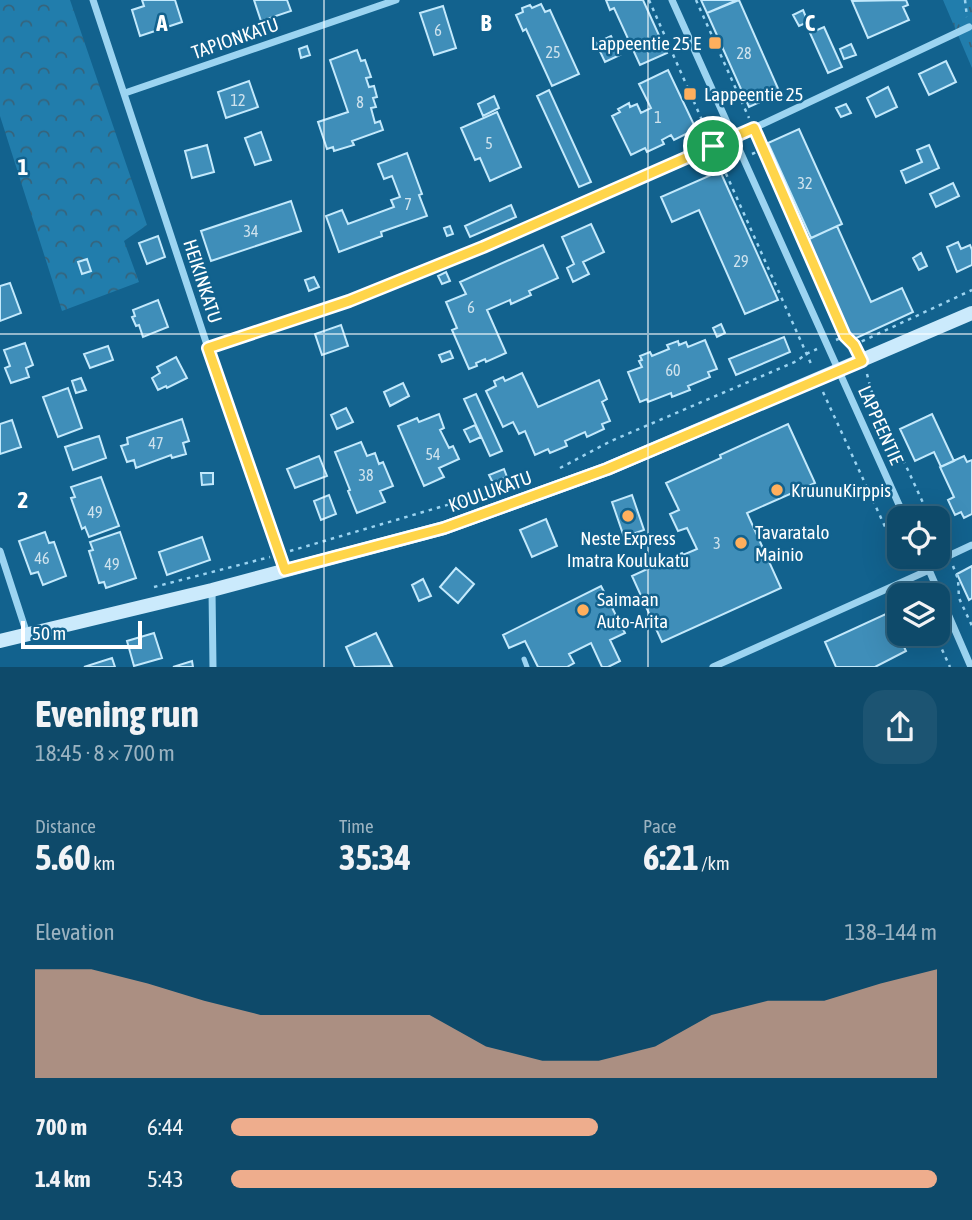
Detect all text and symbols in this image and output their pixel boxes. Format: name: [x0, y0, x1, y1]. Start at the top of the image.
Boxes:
text: A: [155, 10, 168, 36]
text: B: [481, 10, 492, 36]
text: C: [805, 10, 816, 36]
street label: TAPIONKATU: [189, 13, 281, 63]
house number: 6: [434, 21, 442, 39]
place label: Lappeentie 25 E: [591, 32, 701, 54]
marker: Lappeentie 25 E: [707, 35, 723, 51]
house number: 25: [545, 43, 561, 61]
house number: 28: [736, 44, 752, 62]
place label: Lappeentie 25: [704, 83, 804, 105]
marker: Lappeentie 25: [682, 86, 698, 102]
house number: 12: [230, 91, 246, 109]
house number: 8: [356, 93, 364, 111]
house number: 1: [654, 108, 662, 126]
pin: [683, 116, 743, 176]
icon: arrive: [694, 127, 732, 165]
house number: 5: [485, 134, 493, 152]
text: 1: [18, 154, 29, 180]
house number: 32: [797, 174, 813, 192]
house number: 7: [404, 195, 412, 213]
house number: 34: [243, 222, 259, 240]
street label: HEIKINKATU: [179, 236, 227, 326]
house number: 29: [733, 252, 749, 270]
house number: 6: [467, 298, 475, 316]
house number: 60: [665, 361, 681, 379]
street label: LAPPEENTIE: [854, 382, 908, 468]
house number: 47: [148, 434, 164, 452]
house number: 54: [425, 445, 441, 463]
house number: 38: [358, 466, 374, 484]
street label: KOULUKATU: [445, 466, 535, 516]
place label: KruunuKirppis: [791, 479, 891, 501]
marker: KruunuKirppis: [769, 482, 785, 498]
text: 2: [18, 487, 28, 513]
house number: 49: [87, 503, 103, 521]
map controls: [887, 506, 950, 646]
button: locate: [887, 506, 950, 569]
marker: Neste Express Imatra Koulukatu: [620, 508, 636, 524]
place label: Tavaratalo Mainio: [755, 521, 830, 565]
place label: Neste Express Imatra Koulukatu: [567, 527, 689, 571]
house number: 3: [713, 534, 721, 552]
marker: Tavaratalo Mainio: [733, 535, 749, 551]
house number: 46: [34, 549, 50, 567]
house number: 49: [104, 555, 120, 573]
button: layers: [887, 583, 950, 646]
place label: Saimaan Auto-Arita: [597, 588, 668, 632]
marker: Saimaan Auto-Arita: [575, 602, 591, 618]
scale bar: [21, 618, 142, 650]
text: 50 m: [32, 622, 66, 644]
button: share: [863, 690, 937, 764]
text: Evening run: [35, 692, 199, 735]
text: 18:45 · 8 × 700 m: [35, 740, 175, 766]
text: Distance: [35, 815, 96, 837]
text: Time: [339, 815, 374, 837]
text: Pace: [643, 815, 676, 837]
text: 5.60: [35, 837, 91, 877]
text: 35:34: [339, 837, 411, 877]
text: 6:21: [643, 837, 699, 877]
text: km: [91, 852, 115, 874]
text: /km: [699, 852, 730, 874]
text: Elevation: [35, 919, 115, 945]
text: 138–144 m: [844, 919, 937, 945]
text: 700 m: [35, 1114, 87, 1140]
text: 6:44: [147, 1114, 184, 1140]
text: 1.4 km: [35, 1166, 91, 1192]
text: 5:43: [147, 1166, 184, 1192]

